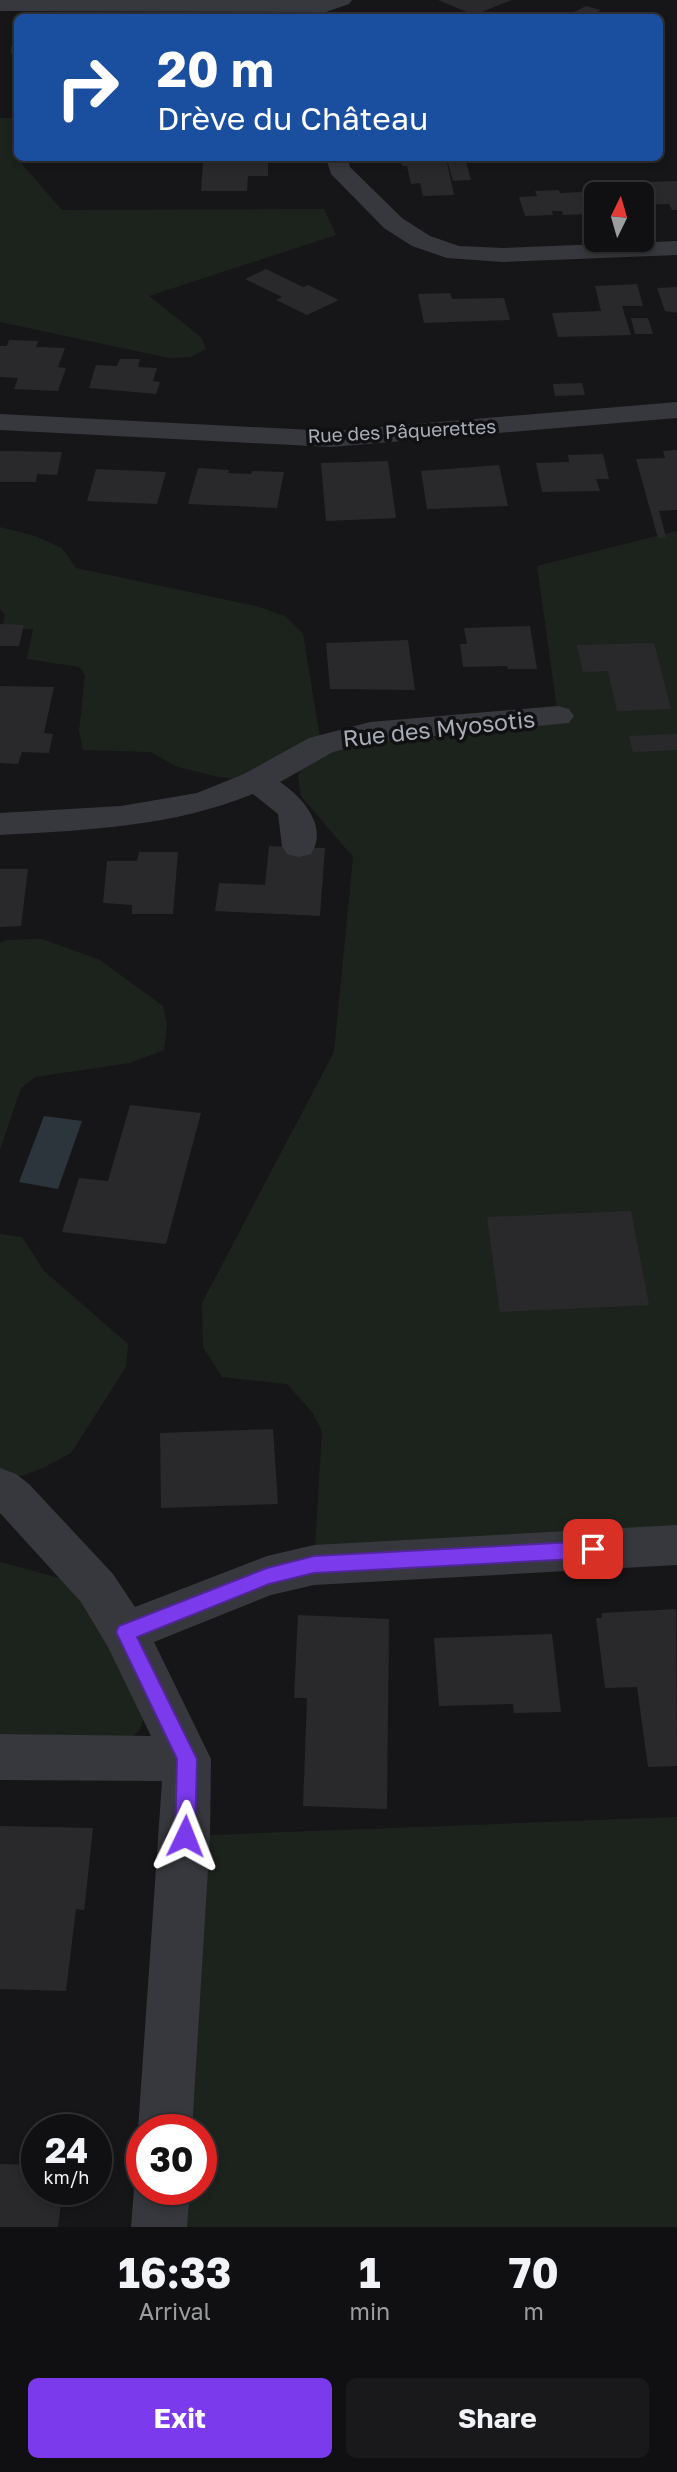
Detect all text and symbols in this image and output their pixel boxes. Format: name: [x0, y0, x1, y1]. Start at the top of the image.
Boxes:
text: 20 m: [157, 39, 274, 98]
icon: right: [42, 42, 133, 133]
text: Drève du Château: [157, 99, 428, 137]
north arrow: [584, 182, 654, 252]
map controls: [584, 182, 654, 252]
street label: Rue des Pâquerettes: [307, 414, 497, 447]
street label: Rue des Myosotis: [341, 704, 536, 752]
pin: [563, 1519, 623, 1579]
icon: arrive: [574, 1530, 612, 1568]
position arrow: [148, 1799, 222, 1873]
speed limit sign: 30: [126, 2114, 217, 2205]
text: 24: [45, 2129, 88, 2171]
text: km/h: [44, 2166, 89, 2188]
text: 16:33: [118, 2247, 231, 2297]
text: 1: [359, 2247, 381, 2297]
text: 70: [509, 2247, 559, 2297]
text: Arrival: [139, 2297, 211, 2325]
text: min: [350, 2297, 390, 2325]
text: m: [523, 2297, 544, 2325]
button: Exit: [28, 2378, 332, 2458]
button: Share: [346, 2378, 649, 2458]

